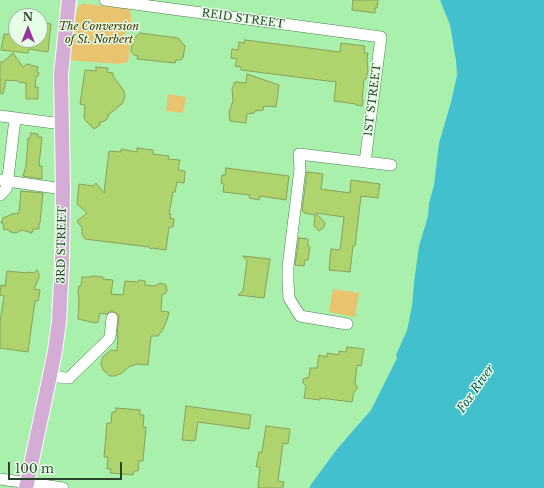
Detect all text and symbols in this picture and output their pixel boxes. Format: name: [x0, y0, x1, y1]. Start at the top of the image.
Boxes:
street label: REID STREET: [201, 7, 285, 31]
north arrow: [8, 8, 48, 48]
text: N: [23, 10, 33, 24]
park label: The Conversion of St. Norbert: [59, 20, 139, 46]
street label: 1ST STREET: [362, 63, 384, 137]
street label: 3RD STREET: [55, 206, 69, 284]
water label: Fox River: [454, 362, 498, 416]
scale bar: [10, 454, 124, 480]
text: 100 m: [15, 461, 54, 476]

